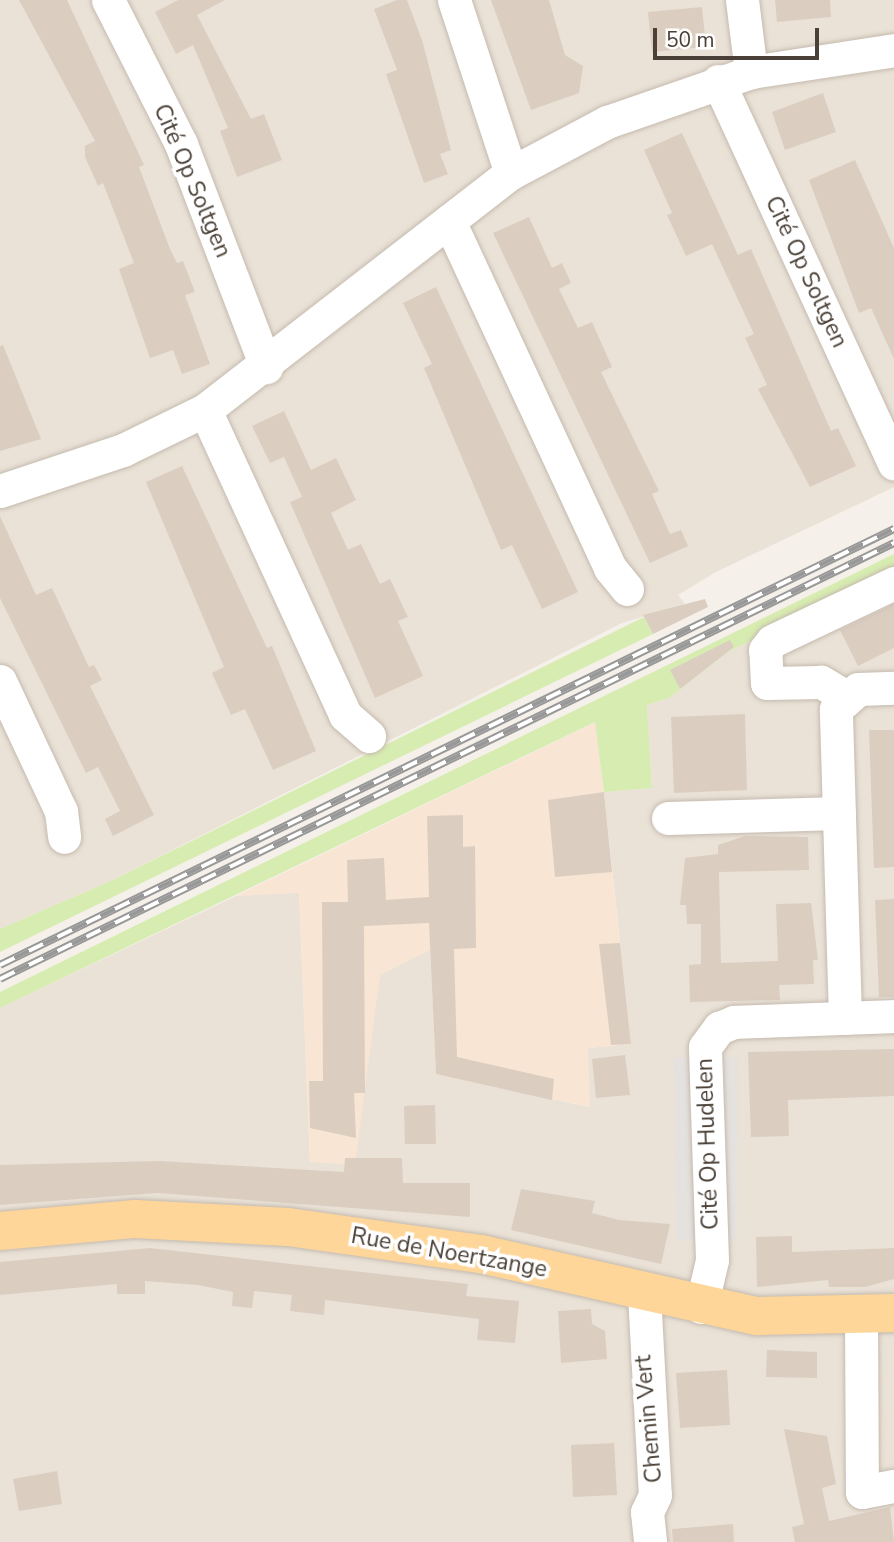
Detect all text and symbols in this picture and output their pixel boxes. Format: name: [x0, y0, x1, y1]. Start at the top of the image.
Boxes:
scale bar: [656, 14, 822, 58]
text: 50 m: [666, 26, 715, 54]
street label: Cité Op Soltgen: [147, 100, 237, 262]
street label: Cité Op Soltgen: [759, 192, 853, 352]
street label: Cité Op Hudelen: [691, 1058, 725, 1230]
street label: Rue de Noertzange: [349, 1222, 549, 1284]
street label: Chemin Vert: [630, 1354, 668, 1484]

